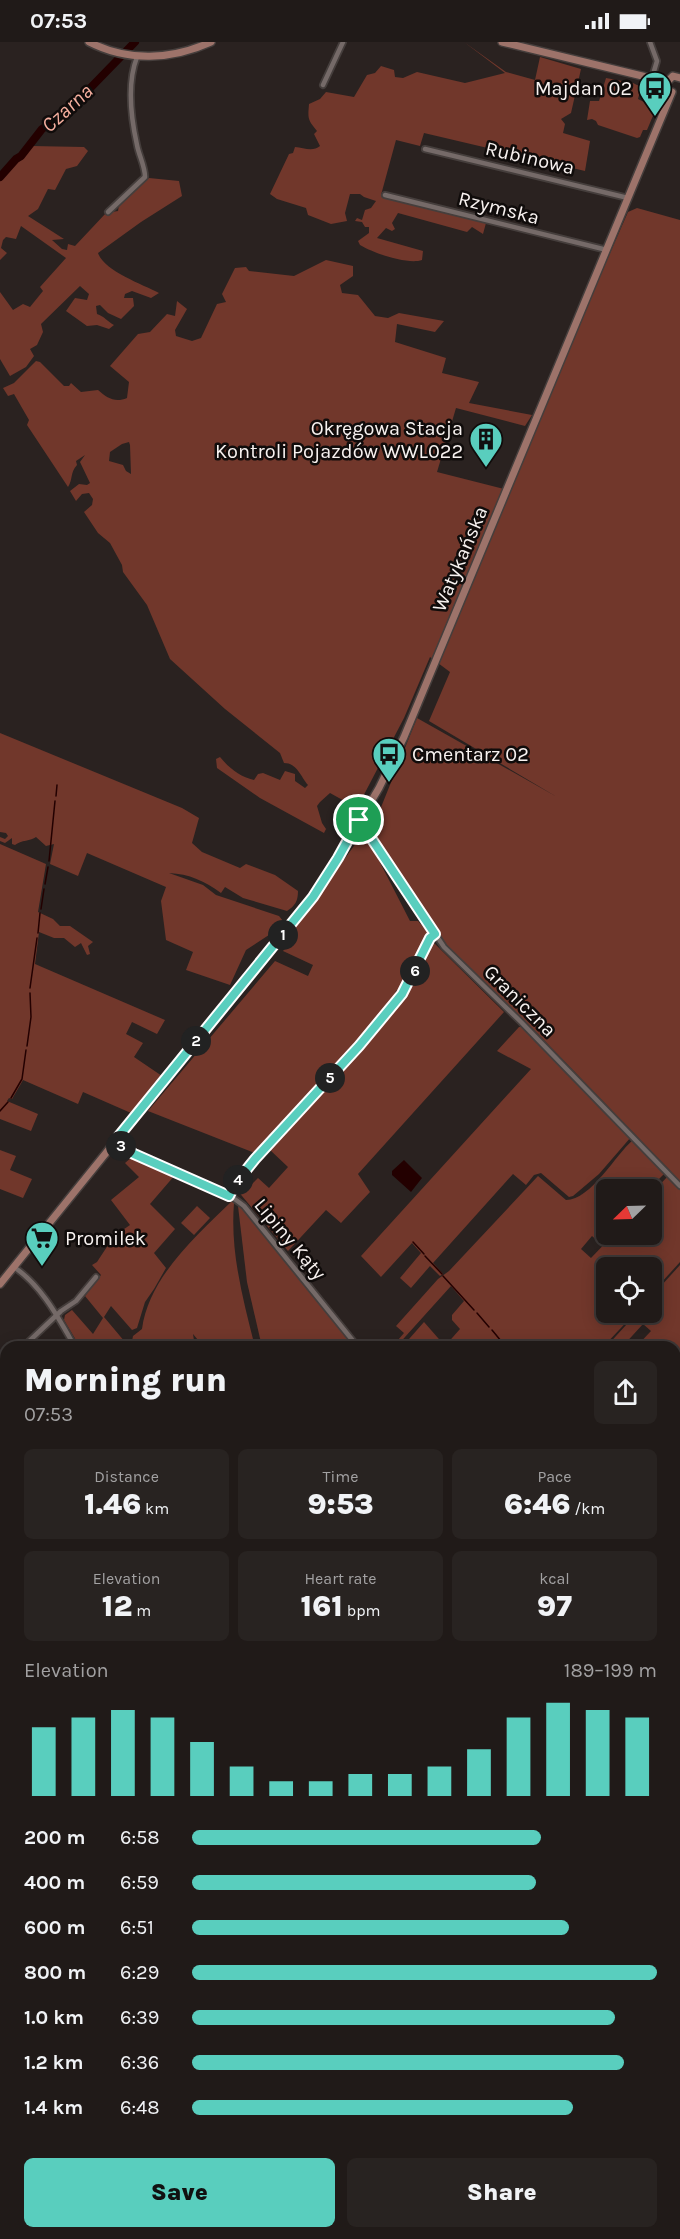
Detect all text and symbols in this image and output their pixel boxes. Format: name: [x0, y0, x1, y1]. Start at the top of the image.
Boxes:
text: 07:53: [30, 8, 87, 34]
bus stop icon: Majdan 02: [637, 70, 673, 117]
place label: Majdan 02: [535, 77, 632, 100]
water label: Czarna: [37, 79, 97, 137]
street label: Rubinowa: [483, 137, 577, 179]
street label: Rzymska: [456, 187, 542, 229]
place label: Okręgowa Stacja Kontroli Pojazdów WWL022: [215, 417, 463, 463]
building icon: Okręgowa Stacja Kontroli Pojazdów WWL022: [468, 421, 504, 468]
street label: Watykańska: [427, 503, 493, 615]
bus stop icon: Cmentarz 02: [371, 736, 407, 783]
place label: Cmentarz 02: [412, 743, 529, 766]
pin: [333, 794, 384, 845]
icon: arrive: [342, 803, 375, 836]
pin: 1: [268, 920, 298, 950]
text: 1: [280, 925, 286, 944]
pin: 6: [400, 956, 430, 986]
street label: Graniczna: [479, 960, 561, 1042]
text: 6: [410, 961, 420, 980]
pin: 2: [181, 1026, 211, 1056]
text: 2: [191, 1031, 201, 1050]
pin: 5: [315, 1063, 345, 1093]
text: 5: [325, 1068, 335, 1087]
pin: 3: [106, 1131, 136, 1161]
text: 3: [116, 1136, 126, 1155]
pin: 4: [223, 1165, 253, 1195]
text: 4: [233, 1170, 243, 1189]
north arrow: [596, 1179, 662, 1245]
map controls: [596, 1179, 662, 1323]
street label: Lipiny Kąty: [249, 1194, 331, 1284]
supermarket icon: Promilek: [24, 1220, 60, 1267]
place label: Promilek: [65, 1227, 146, 1250]
button: locate: [596, 1257, 662, 1323]
text: Morning run: [24, 1361, 227, 1399]
button: share: [594, 1361, 657, 1424]
text: 07:53: [24, 1403, 73, 1426]
text: Distance: [94, 1467, 159, 1486]
text: Time: [323, 1467, 358, 1486]
text: Pace: [537, 1467, 572, 1486]
text: 1.46: [84, 1486, 141, 1522]
text: 9:53: [307, 1486, 374, 1522]
text: 6:46: [504, 1486, 571, 1522]
text: km: [141, 1499, 169, 1518]
text: /km: [571, 1499, 605, 1518]
text: Elevation: [93, 1569, 160, 1588]
text: Heart rate: [304, 1569, 377, 1588]
text: kcal: [539, 1569, 570, 1588]
text: 12: [102, 1588, 132, 1624]
text: 161: [301, 1588, 343, 1624]
text: 97: [537, 1588, 572, 1624]
text: m: [132, 1601, 151, 1620]
text: bpm: [343, 1601, 380, 1620]
text: Elevation: [24, 1659, 109, 1682]
text: 189–199 m: [564, 1659, 657, 1682]
text: 200 m: [24, 1826, 85, 1849]
text: 6:58: [120, 1826, 160, 1849]
text: 400 m: [24, 1871, 85, 1894]
text: 6:59: [120, 1871, 159, 1894]
text: 600 m: [24, 1916, 85, 1939]
text: 6:51: [120, 1916, 154, 1939]
text: 800 m: [24, 1961, 86, 1984]
text: 6:29: [120, 1961, 159, 1984]
text: 1.0 km: [24, 2006, 84, 2029]
text: 6:39: [120, 2006, 159, 2029]
text: 1.2 km: [24, 2051, 83, 2074]
text: 6:36: [120, 2051, 159, 2074]
text: 1.4 km: [24, 2096, 83, 2119]
text: 6:48: [120, 2096, 160, 2119]
button: Save: [24, 2158, 335, 2227]
button: Share: [347, 2158, 657, 2227]

